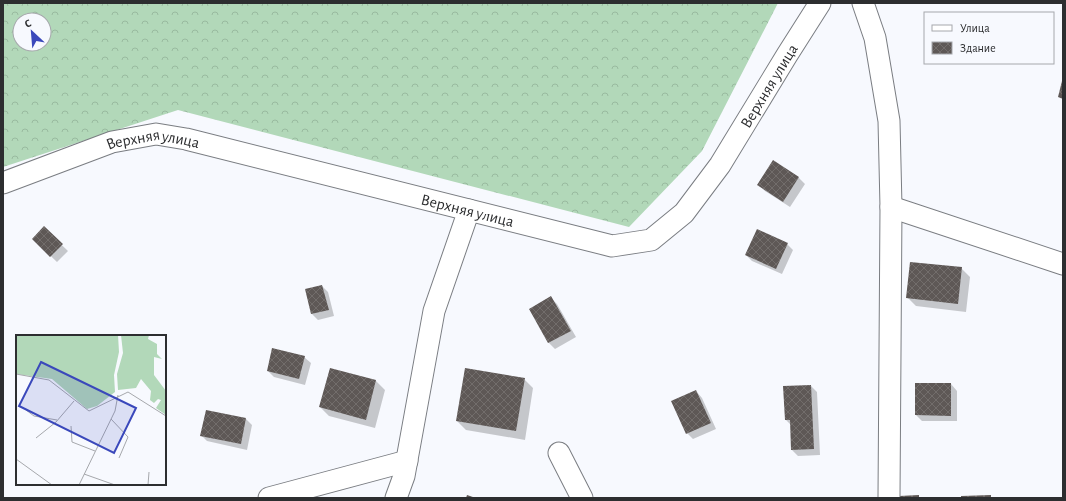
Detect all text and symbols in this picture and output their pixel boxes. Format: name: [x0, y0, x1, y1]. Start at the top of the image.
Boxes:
north arrow: [12, 12, 52, 52]
legend: [924, 12, 1054, 64]
text: С: [23, 17, 33, 30]
text: Улица: [960, 22, 990, 34]
street label: Верхняя улица: [738, 41, 801, 131]
text: Здание: [960, 42, 996, 54]
street label: Верхняя улица: [104, 126, 201, 153]
street label: Верхняя улица: [419, 191, 515, 230]
inset map: [16, 335, 166, 485]

